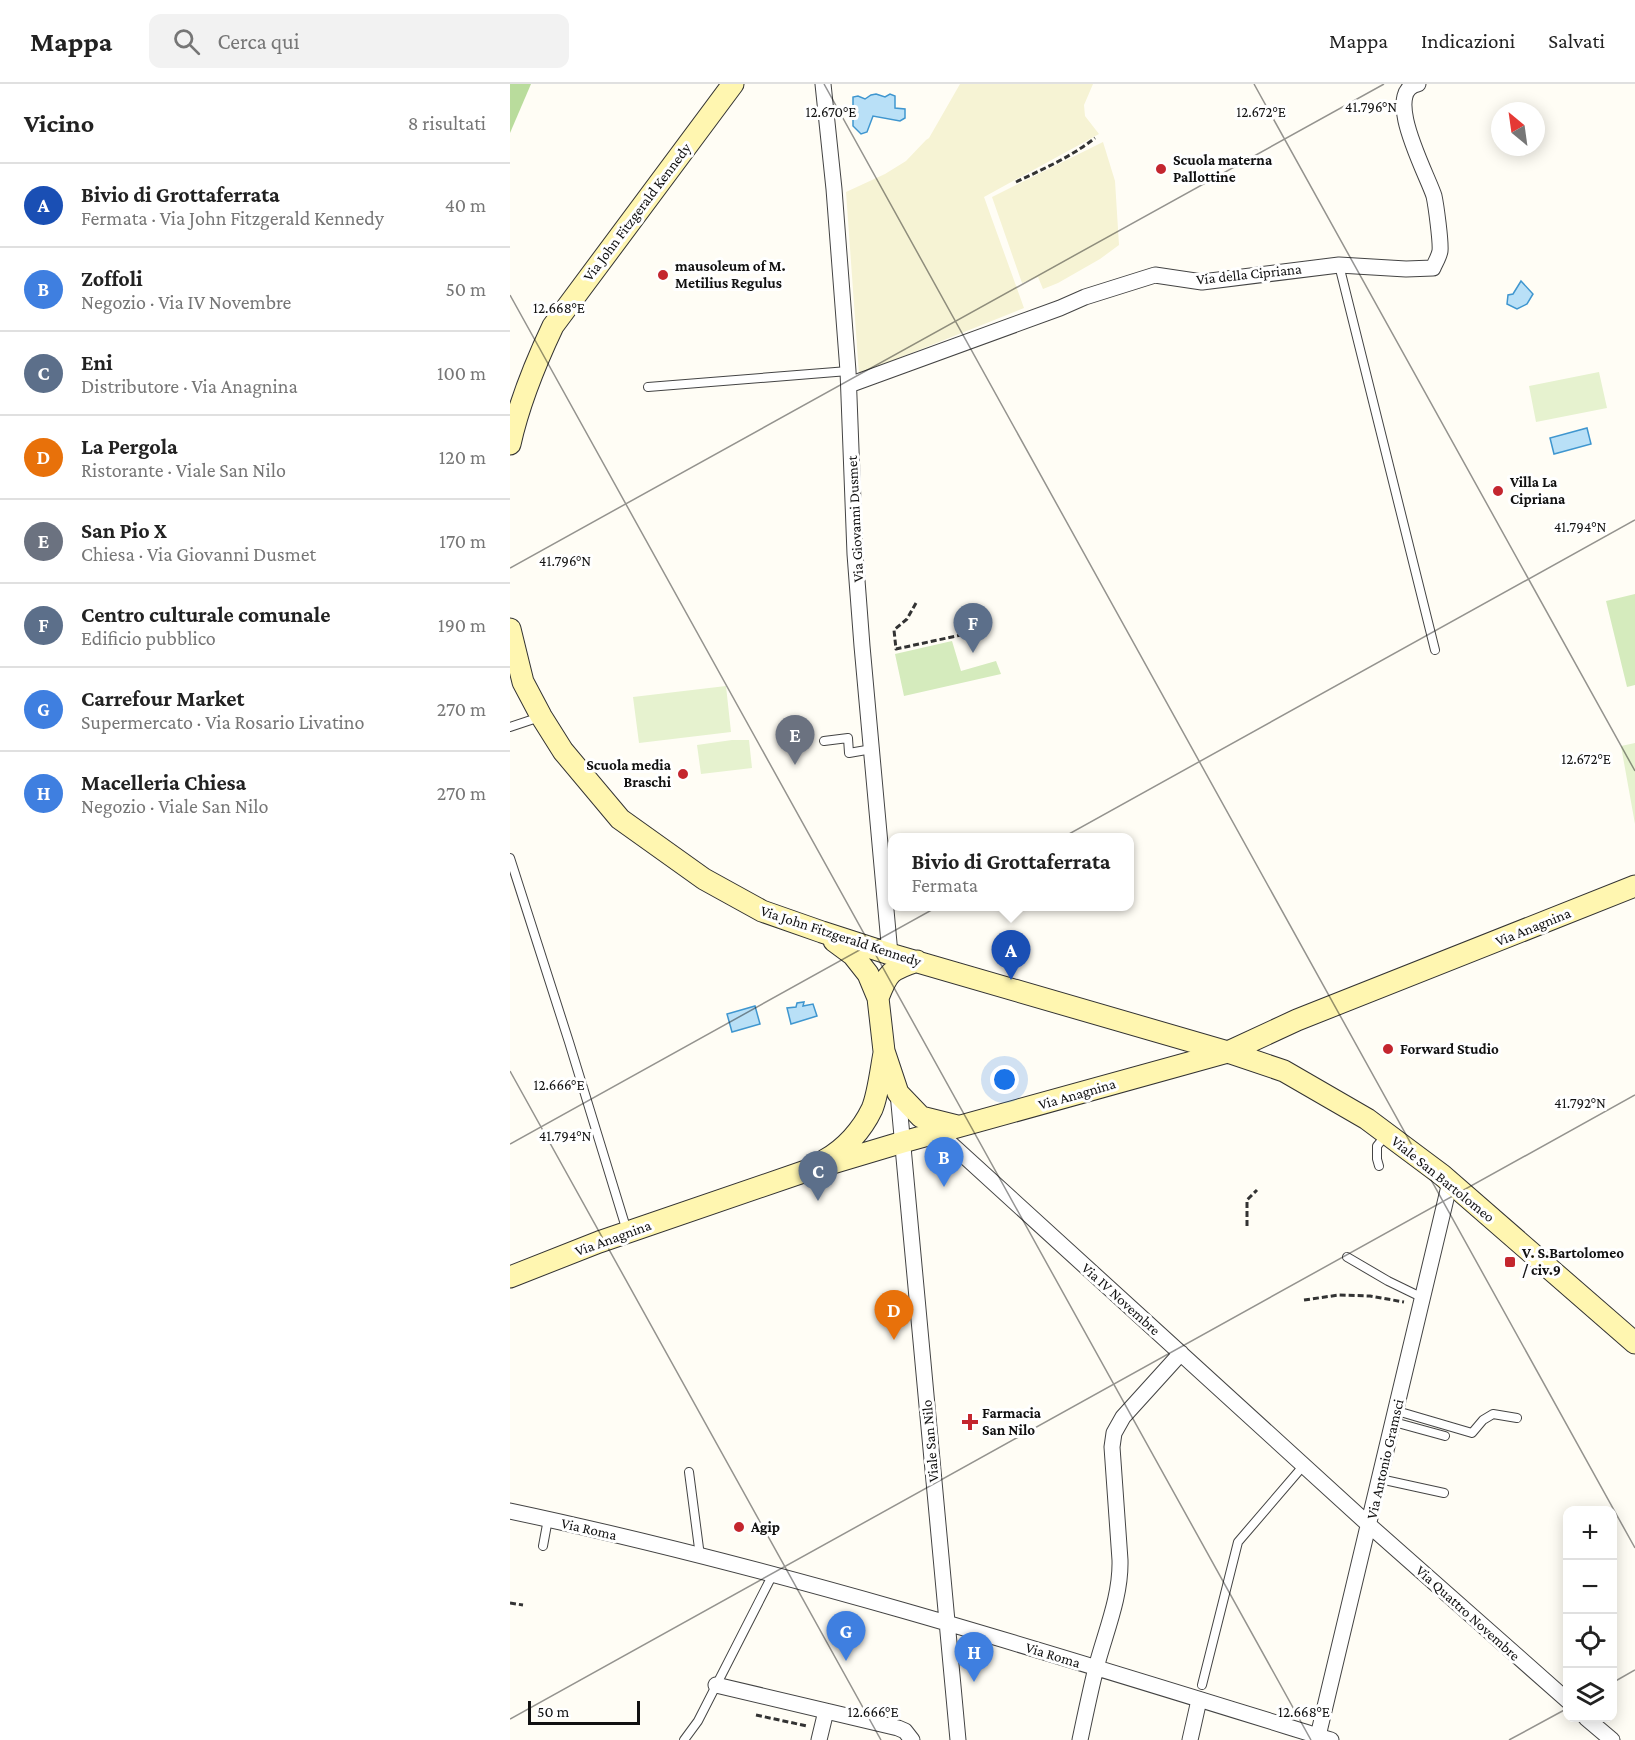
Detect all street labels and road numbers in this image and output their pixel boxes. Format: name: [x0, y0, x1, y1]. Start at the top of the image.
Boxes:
street label: Via John Fitzgerald Kennedy: [580, 140, 695, 285]
street label: Via della Cipriana: [1195, 260, 1303, 288]
street label: Via Giovanni Dusmet: [844, 454, 866, 583]
street label: Via John Fitzgerald Kennedy: [758, 902, 924, 971]
street label: Via Anagnina: [1493, 905, 1573, 950]
street label: Via Anagnina: [1036, 1075, 1118, 1114]
street label: Viale San Bartolomeo: [1388, 1133, 1498, 1225]
street label: Via Anagnina: [573, 1217, 654, 1260]
street label: Via IV Novembre: [1079, 1260, 1164, 1339]
street label: Via Antonio Gramsci: [1363, 1397, 1407, 1521]
street label: Viale San Nilo: [918, 1399, 942, 1483]
street label: Via Roma: [560, 1515, 618, 1543]
street label: Via Quattro Novembre: [1413, 1562, 1523, 1664]
street label: Via Roma: [1024, 1639, 1082, 1671]

